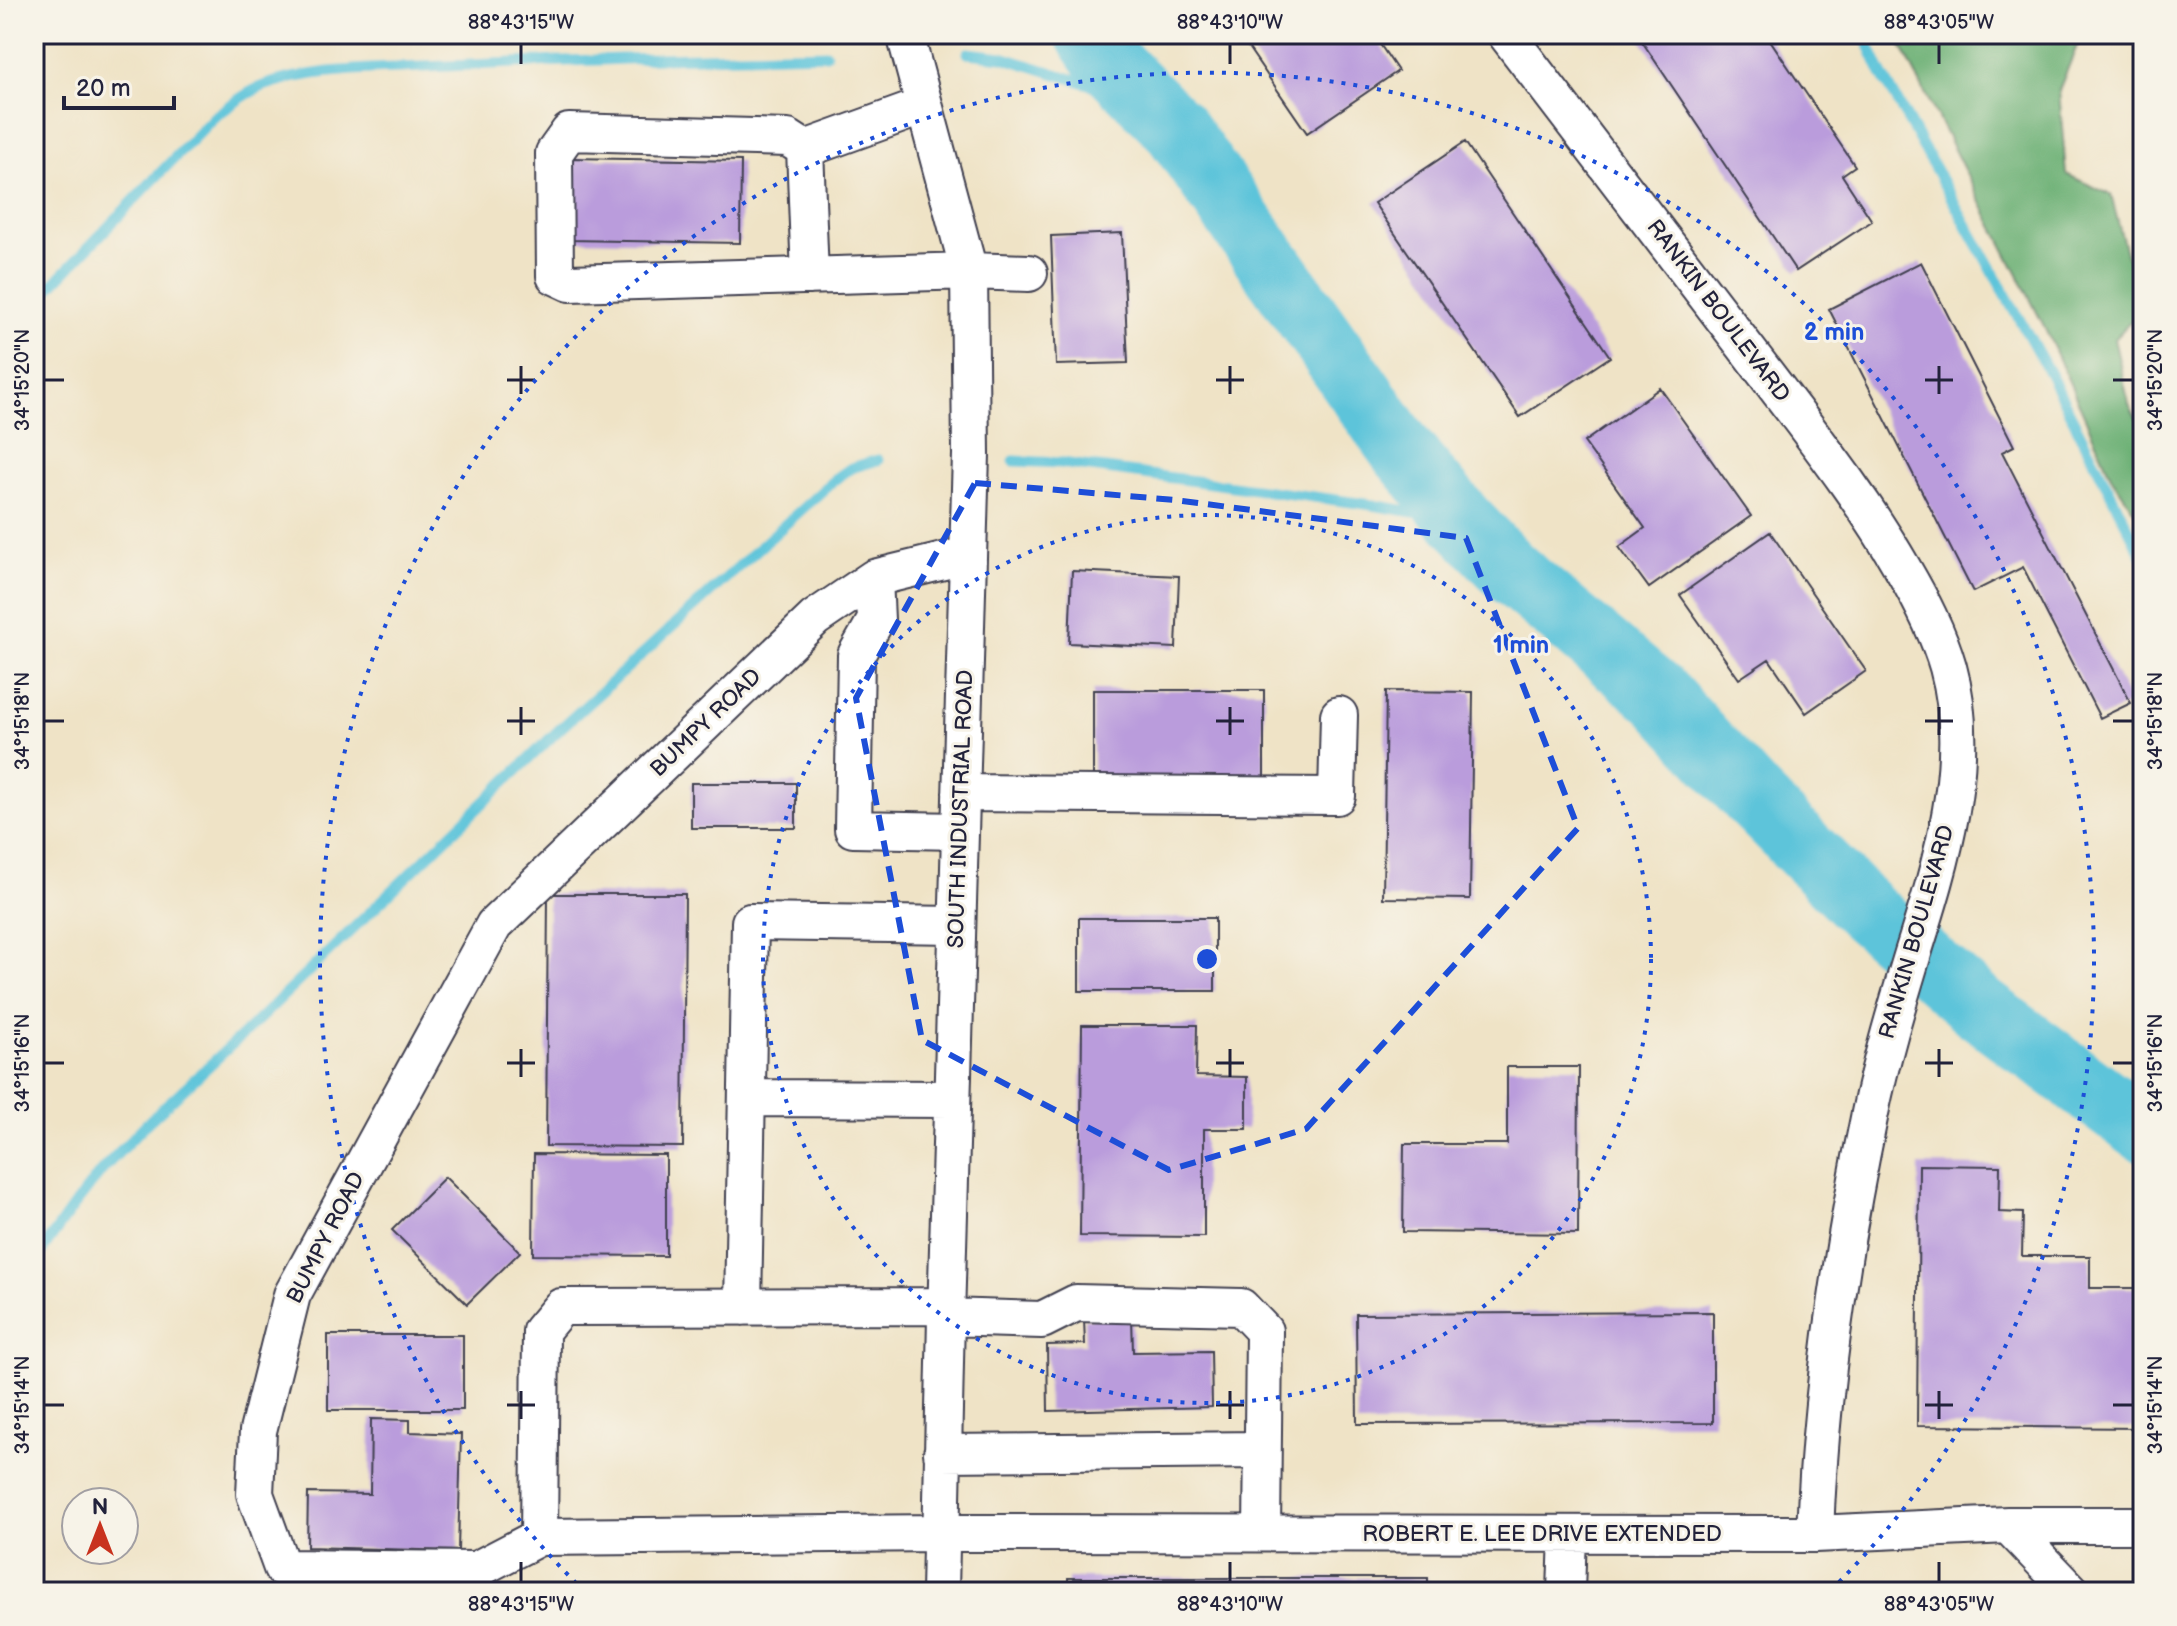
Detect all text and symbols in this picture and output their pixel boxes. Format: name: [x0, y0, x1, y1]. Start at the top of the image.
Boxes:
text: 88°43'15"W: [468, 11, 574, 35]
text: 88°43'10"W: [1177, 11, 1283, 35]
text: 88°43'05"W: [1884, 11, 1994, 35]
scale bar: [64, 60, 174, 110]
text: 20 m: [76, 74, 131, 103]
street label: RANKIN BOULEVARD: [1641, 215, 1795, 407]
text: 2 min: [1804, 318, 1864, 347]
text: 34°15'20"N: [11, 329, 35, 431]
text: 34°15'20"N: [2144, 329, 2168, 431]
text: 1 min: [1493, 631, 1549, 660]
street label: BUMPY ROAD: [645, 663, 767, 783]
street label: SOUTH INDUSTRIAL ROAD: [943, 669, 979, 949]
text: 34°15'18"N: [11, 672, 35, 770]
text: 34°15'18"N: [2144, 672, 2168, 770]
street label: RANKIN BOULEVARD: [1874, 822, 1960, 1042]
centre of rings: [1193, 945, 1221, 973]
text: 34°15'16"N: [11, 1013, 35, 1113]
text: 34°15'16"N: [2144, 1013, 2168, 1113]
street label: BUMPY ROAD: [281, 1168, 371, 1308]
text: 34°15'14"N: [11, 1355, 35, 1455]
text: 34°15'14"N: [2144, 1355, 2168, 1455]
north arrow: [60, 1486, 140, 1566]
text: N: [92, 1494, 108, 1521]
street label: ROBERT E. LEE DRIVE EXTENDED: [1362, 1521, 1722, 1548]
text: 88°43'15"W: [468, 1593, 574, 1617]
text: 88°43'10"W: [1177, 1593, 1283, 1617]
text: 88°43'05"W: [1884, 1593, 1994, 1617]

